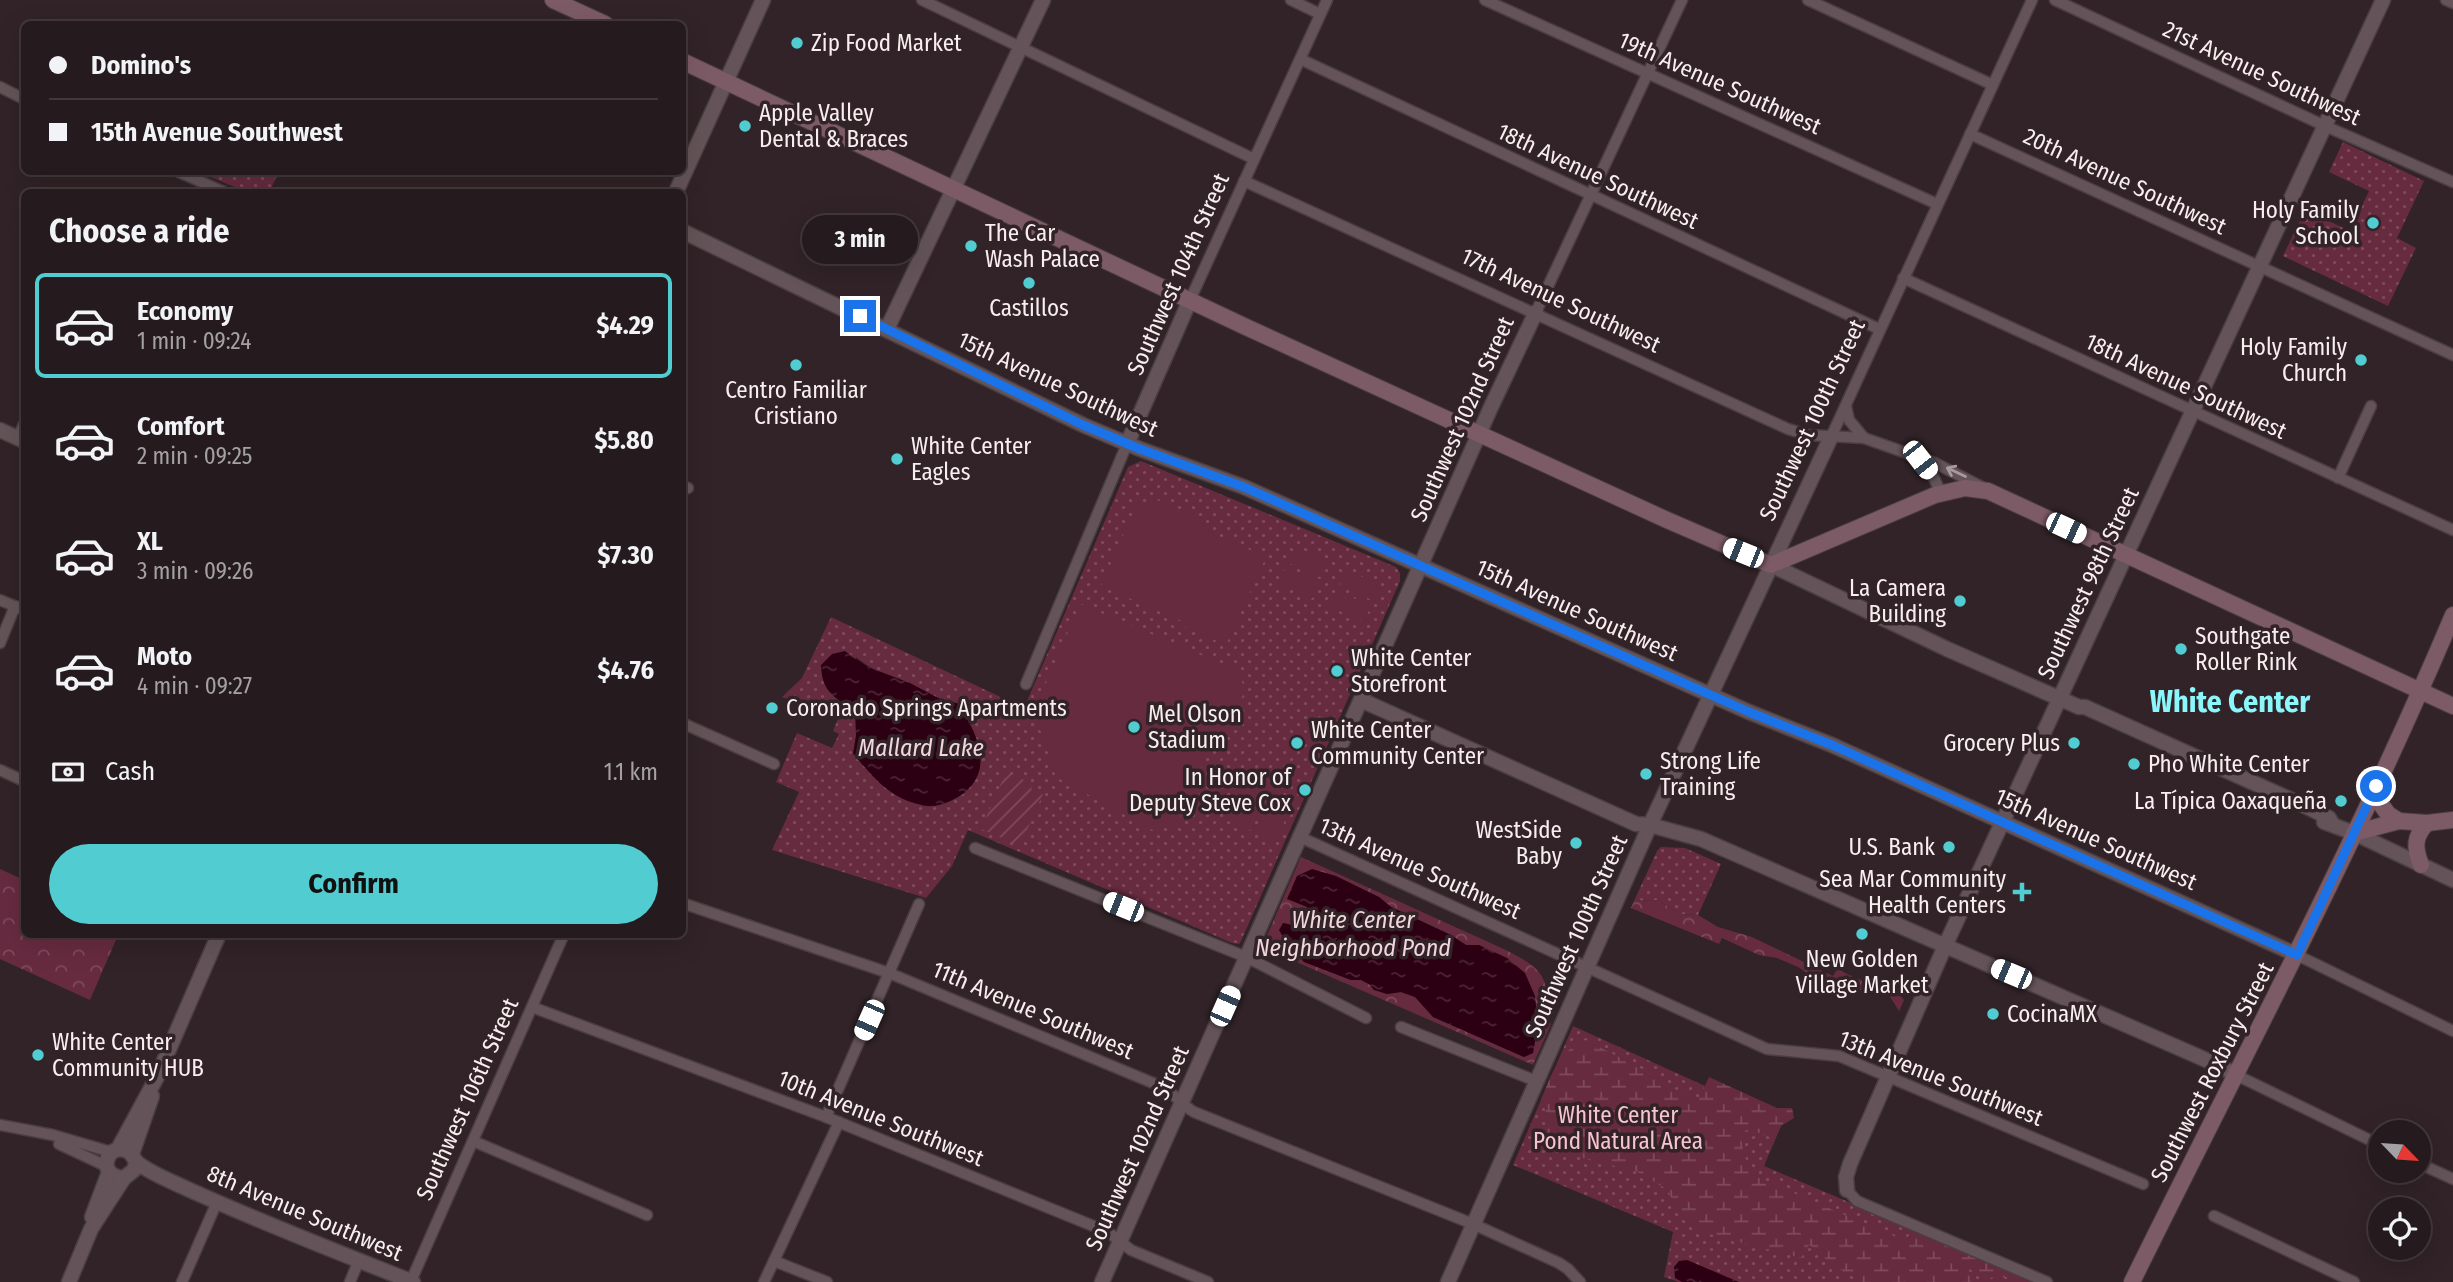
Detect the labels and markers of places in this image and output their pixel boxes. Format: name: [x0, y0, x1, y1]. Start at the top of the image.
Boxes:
place label: Zip Food Market: [811, 29, 962, 57]
marker: Zip Food Market: [789, 35, 805, 51]
place label: Apple Valley Dental & Braces: [759, 99, 908, 153]
marker: Apple Valley Dental & Braces: [737, 118, 753, 134]
place label: Holy Family School: [2252, 196, 2360, 250]
marker: Holy Family School: [2365, 215, 2381, 231]
place label: The Car Wash Palace: [985, 219, 1100, 273]
marker: The Car Wash Palace: [963, 238, 979, 254]
marker: Castillos: [1021, 275, 1037, 291]
place label: Castillos: [989, 294, 1069, 322]
place label: Holy Family Church: [2240, 333, 2348, 387]
marker: Holy Family Church: [2353, 352, 2369, 368]
marker: Centro Familiar Cristiano: [788, 357, 804, 373]
place label: Centro Familiar Cristiano: [725, 376, 867, 430]
place label: White Center Eagles: [911, 432, 1031, 486]
marker: White Center Eagles: [889, 451, 905, 467]
place label: La Camera Building: [1849, 574, 1946, 628]
marker: La Camera Building: [1952, 593, 1968, 609]
place label: Southgate Roller Rink: [2195, 622, 2298, 676]
marker: Southgate Roller Rink: [2173, 641, 2189, 657]
place label: White Center Storefront: [1351, 644, 1471, 698]
marker: White Center Storefront: [1329, 663, 1345, 679]
place label: Coronado Springs Apartments: [786, 694, 1067, 722]
marker: Coronado Springs Apartments: [764, 700, 780, 716]
place label: Mel Olson Stadium: [1148, 700, 1242, 754]
place label: White Center Community Center: [1311, 716, 1484, 770]
marker: Mel Olson Stadium: [1126, 719, 1142, 735]
place label: Grocery Plus: [1943, 729, 2060, 757]
marker: White Center Community Center: [1289, 735, 1305, 751]
marker: Grocery Plus: [2066, 735, 2082, 751]
place label: Strong Life Training: [1660, 747, 1761, 801]
place label: Pho White Center: [2148, 750, 2310, 778]
marker: Pho White Center: [2126, 756, 2142, 772]
place label: In Honor of Deputy Steve Cox: [1129, 763, 1293, 817]
marker: Strong Life Training: [1638, 766, 1654, 782]
marker: In Honor of Deputy Steve Cox: [1297, 782, 1313, 798]
place label: La Típica Oaxaqueña: [2134, 787, 2327, 815]
marker: La Típica Oaxaqueña: [2333, 793, 2349, 809]
place label: WestSide Baby: [1475, 816, 1563, 870]
place label: U.S. Bank: [1848, 833, 1935, 861]
marker: WestSide Baby: [1568, 835, 1584, 851]
marker: U.S. Bank: [1941, 839, 1957, 855]
place label: Sea Mar Community Health Centers: [1819, 865, 2007, 919]
marker: Sea Mar Community Health Centers: [2012, 882, 2032, 902]
marker: New Golden Village Market: [1854, 926, 1870, 942]
place label: New Golden Village Market: [1796, 945, 1929, 999]
place label: CocinaMX: [2007, 1000, 2098, 1028]
marker: CocinaMX: [1985, 1006, 2001, 1022]
place label: White Center Community HUB: [52, 1028, 204, 1082]
marker: White Center Community HUB: [30, 1047, 46, 1063]

